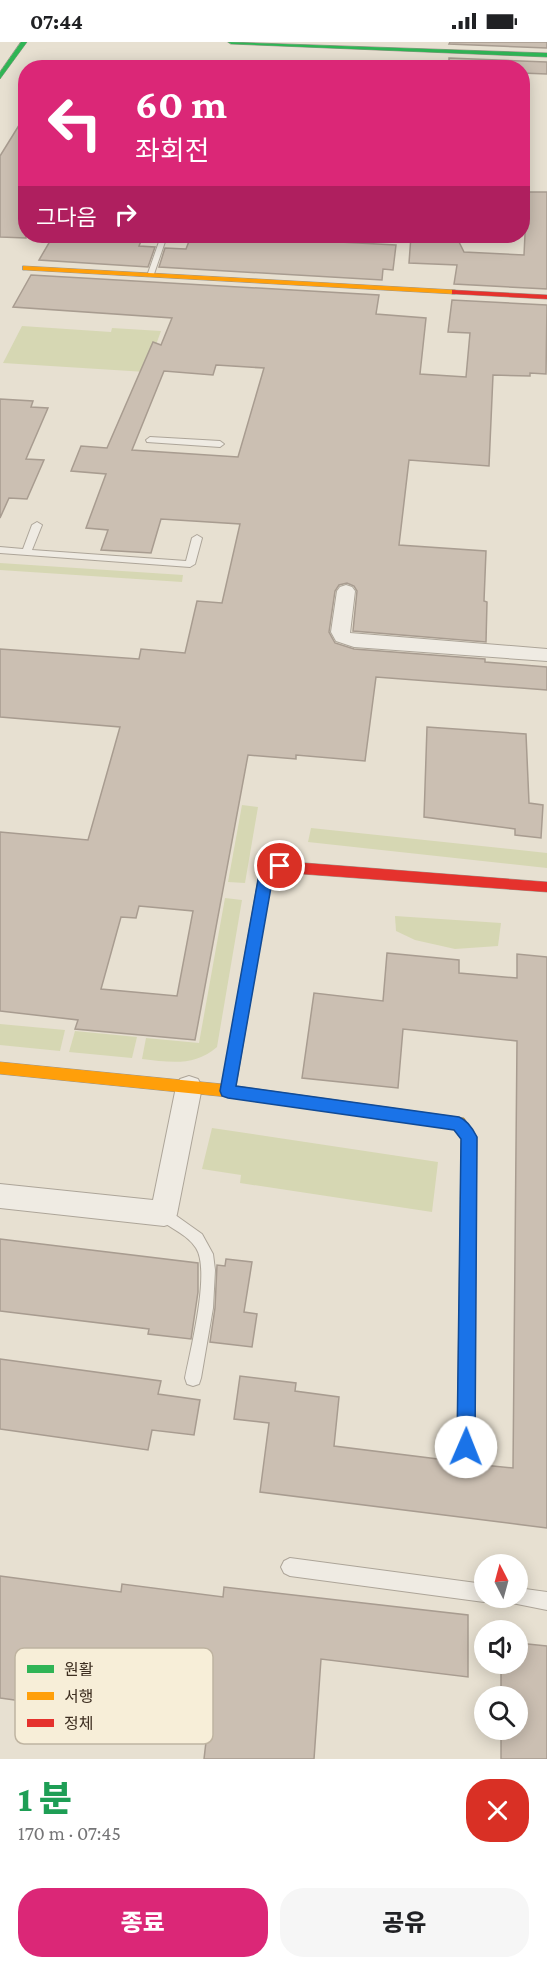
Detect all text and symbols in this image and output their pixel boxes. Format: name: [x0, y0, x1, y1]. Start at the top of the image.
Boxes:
text: 07:44: [30, 9, 83, 34]
text: 60 m: [135, 80, 227, 127]
icon: left: [36, 84, 114, 162]
text: 좌회전: [135, 136, 210, 166]
icon: right: [109, 198, 142, 231]
text: 그다음: [36, 205, 97, 230]
pin: [254, 840, 305, 891]
icon: arrive: [263, 849, 296, 882]
position arrow: [434, 1415, 498, 1479]
north arrow: [474, 1554, 528, 1608]
map controls: [474, 1554, 528, 1740]
button: sound: [474, 1620, 528, 1674]
legend: [15, 1648, 213, 1744]
text: 원활: [64, 1661, 94, 1678]
button: search: [474, 1686, 528, 1740]
text: 서행: [64, 1688, 93, 1705]
text: 정체: [64, 1715, 93, 1732]
text: 1 분: [18, 1779, 72, 1819]
button: close: [466, 1779, 529, 1842]
text: 170 m · 07:45: [18, 1822, 121, 1844]
button: 종료: [18, 1888, 268, 1957]
button: 공유: [280, 1888, 529, 1957]

